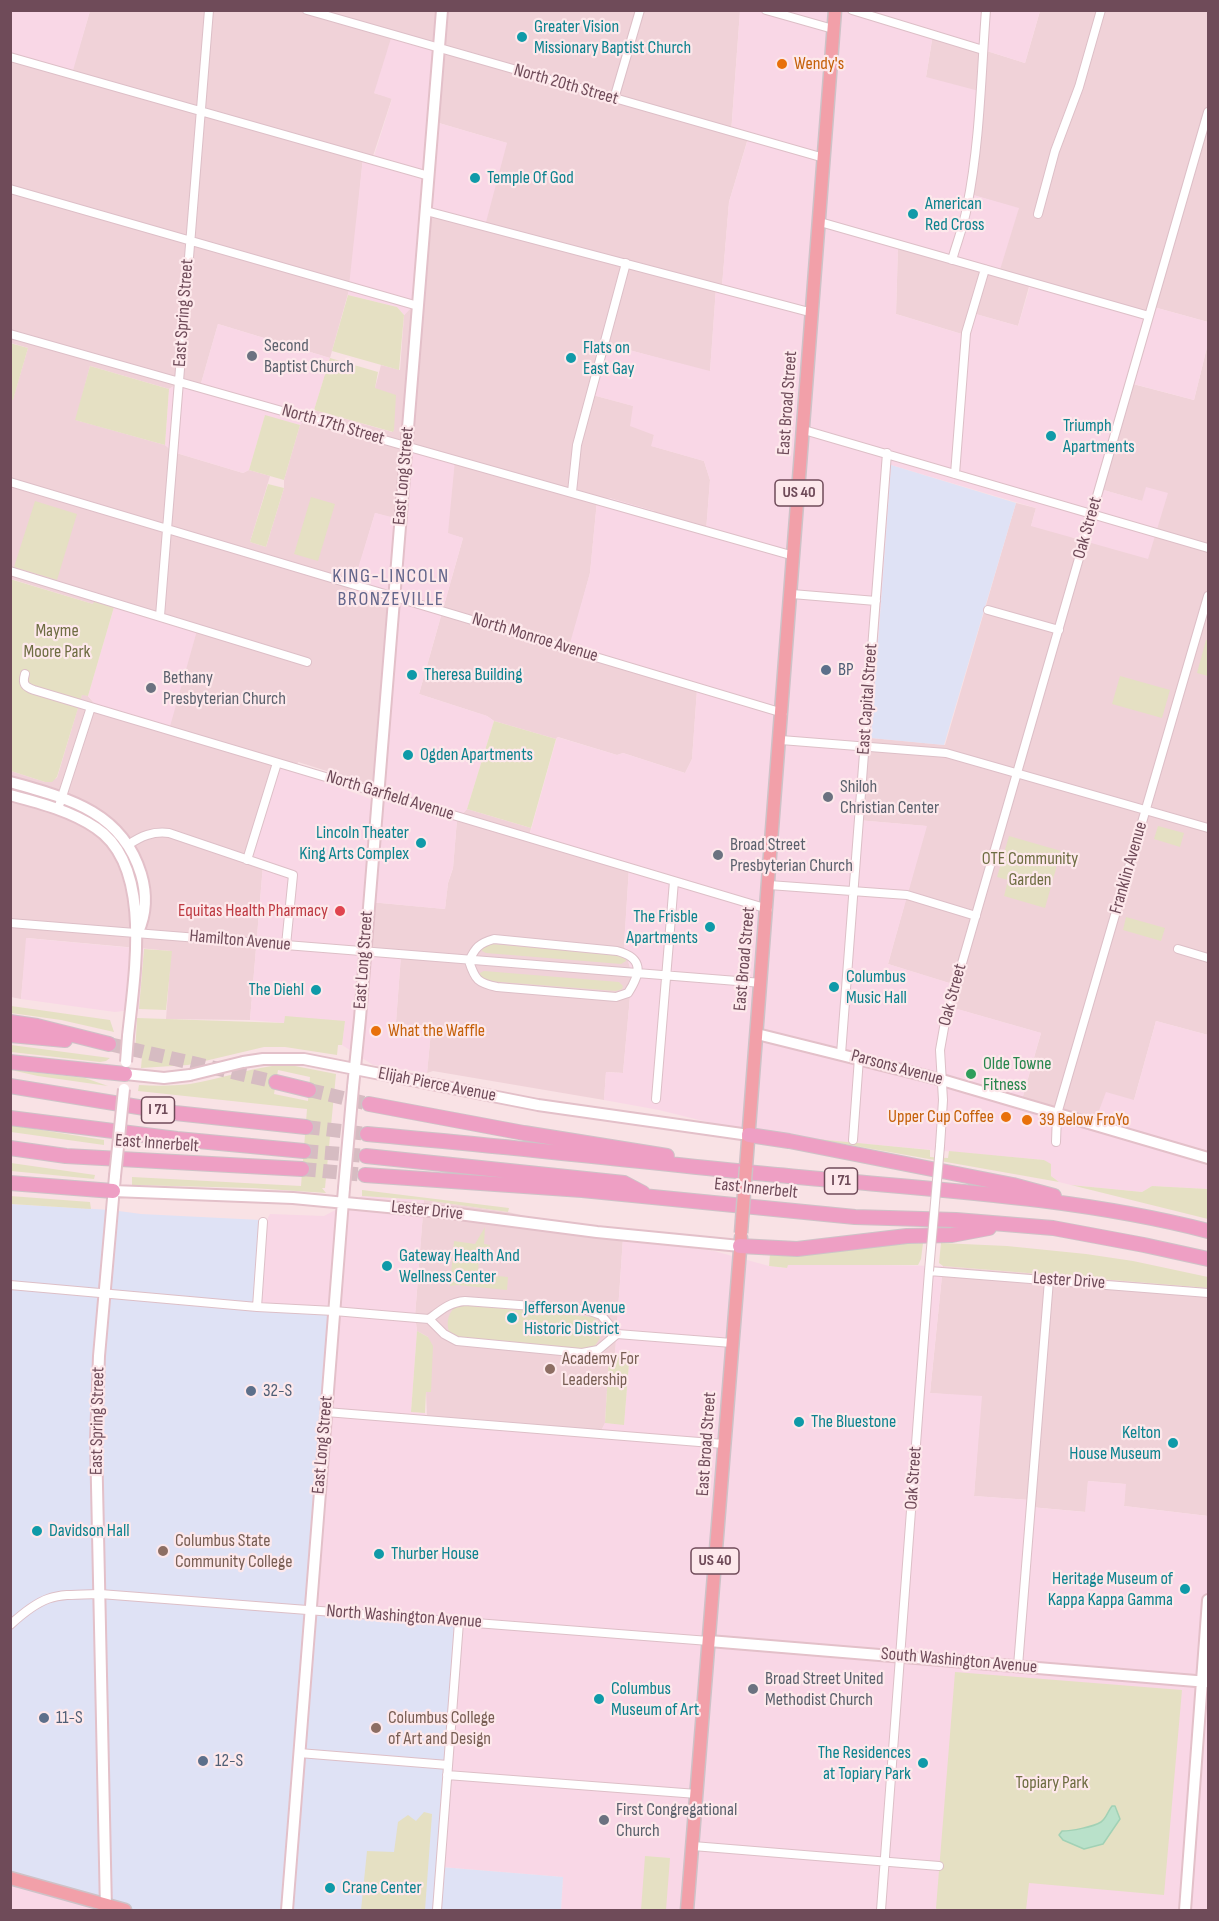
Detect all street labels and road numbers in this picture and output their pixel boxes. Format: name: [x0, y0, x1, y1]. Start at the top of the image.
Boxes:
street label: North 20th Street: [511, 60, 621, 110]
street label: East Spring Street: [169, 258, 199, 368]
street label: East Broad Street: [774, 350, 802, 456]
street label: North 17th Street: [279, 400, 387, 450]
street label: East Long Street: [389, 426, 419, 526]
road number: US 40: [775, 480, 823, 506]
street label: Oak Street: [1069, 495, 1107, 561]
street label: North Monroe Avenue: [469, 609, 601, 667]
street label: East Capital Street: [853, 643, 883, 755]
street label: North Garfield Avenue: [324, 766, 456, 826]
street label: Franklin Avenue: [1106, 819, 1152, 917]
street label: East Broad Street: [730, 906, 760, 1012]
street label: East Long Street: [350, 910, 378, 1010]
street label: Hamilton Avenue: [188, 926, 292, 956]
street label: Oak Street: [934, 962, 972, 1028]
street label: Parsons Avenue: [849, 1045, 945, 1091]
street label: Elijah Pierce Avenue: [376, 1063, 498, 1107]
road number: I 71: [142, 1097, 174, 1123]
street label: East Innerbelt: [114, 1130, 200, 1158]
road number: I 71: [824, 1168, 858, 1194]
street label: East Innerbelt: [713, 1174, 799, 1204]
street label: Lester Drive: [390, 1196, 464, 1226]
street label: Lester Drive: [1032, 1268, 1106, 1294]
street label: East Spring Street: [86, 1367, 110, 1475]
street label: East Broad Street: [693, 1391, 721, 1497]
street label: East Long Street: [308, 1395, 338, 1495]
street label: Oak Street: [901, 1446, 927, 1510]
road number: US 40: [691, 1548, 739, 1574]
street label: North Washington Avenue: [325, 1601, 483, 1633]
street label: South Washington Avenue: [880, 1643, 1038, 1679]

